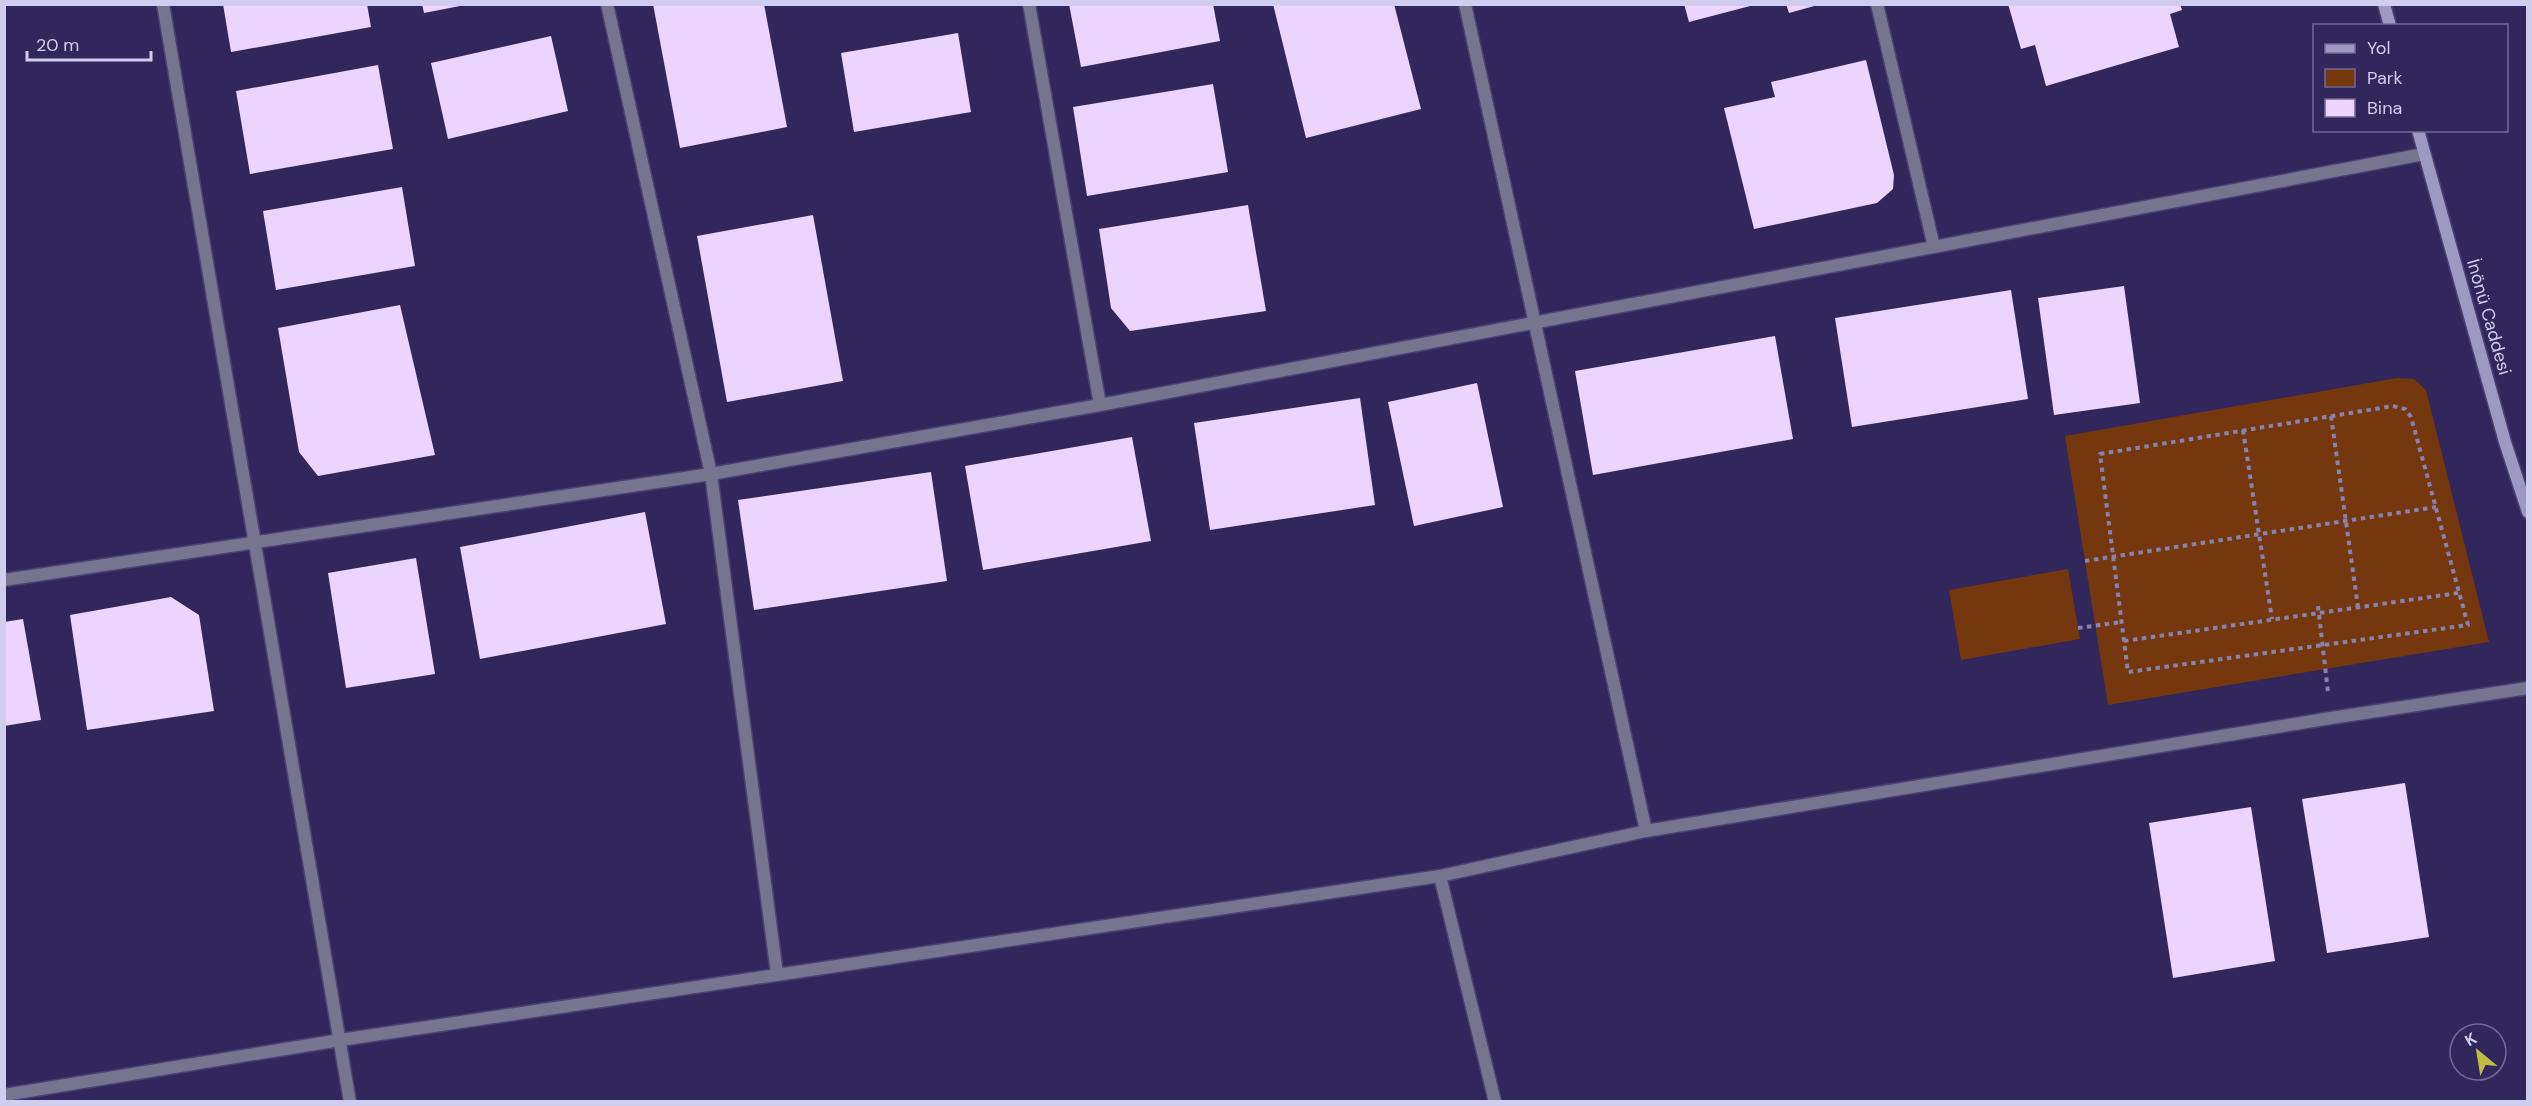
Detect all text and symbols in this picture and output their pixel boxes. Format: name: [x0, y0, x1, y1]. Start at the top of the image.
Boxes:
scale bar: [27, 24, 152, 62]
legend: [2313, 24, 2508, 132]
text: 20 m: [36, 33, 79, 57]
text: Yol: [2367, 36, 2391, 60]
text: Park: [2367, 66, 2403, 90]
text: Bina: [2367, 96, 2402, 120]
street label: İnönü Caddesi: [2461, 256, 2517, 378]
north arrow: [2448, 1022, 2508, 1082]
text: K: [2461, 1027, 2481, 1051]

